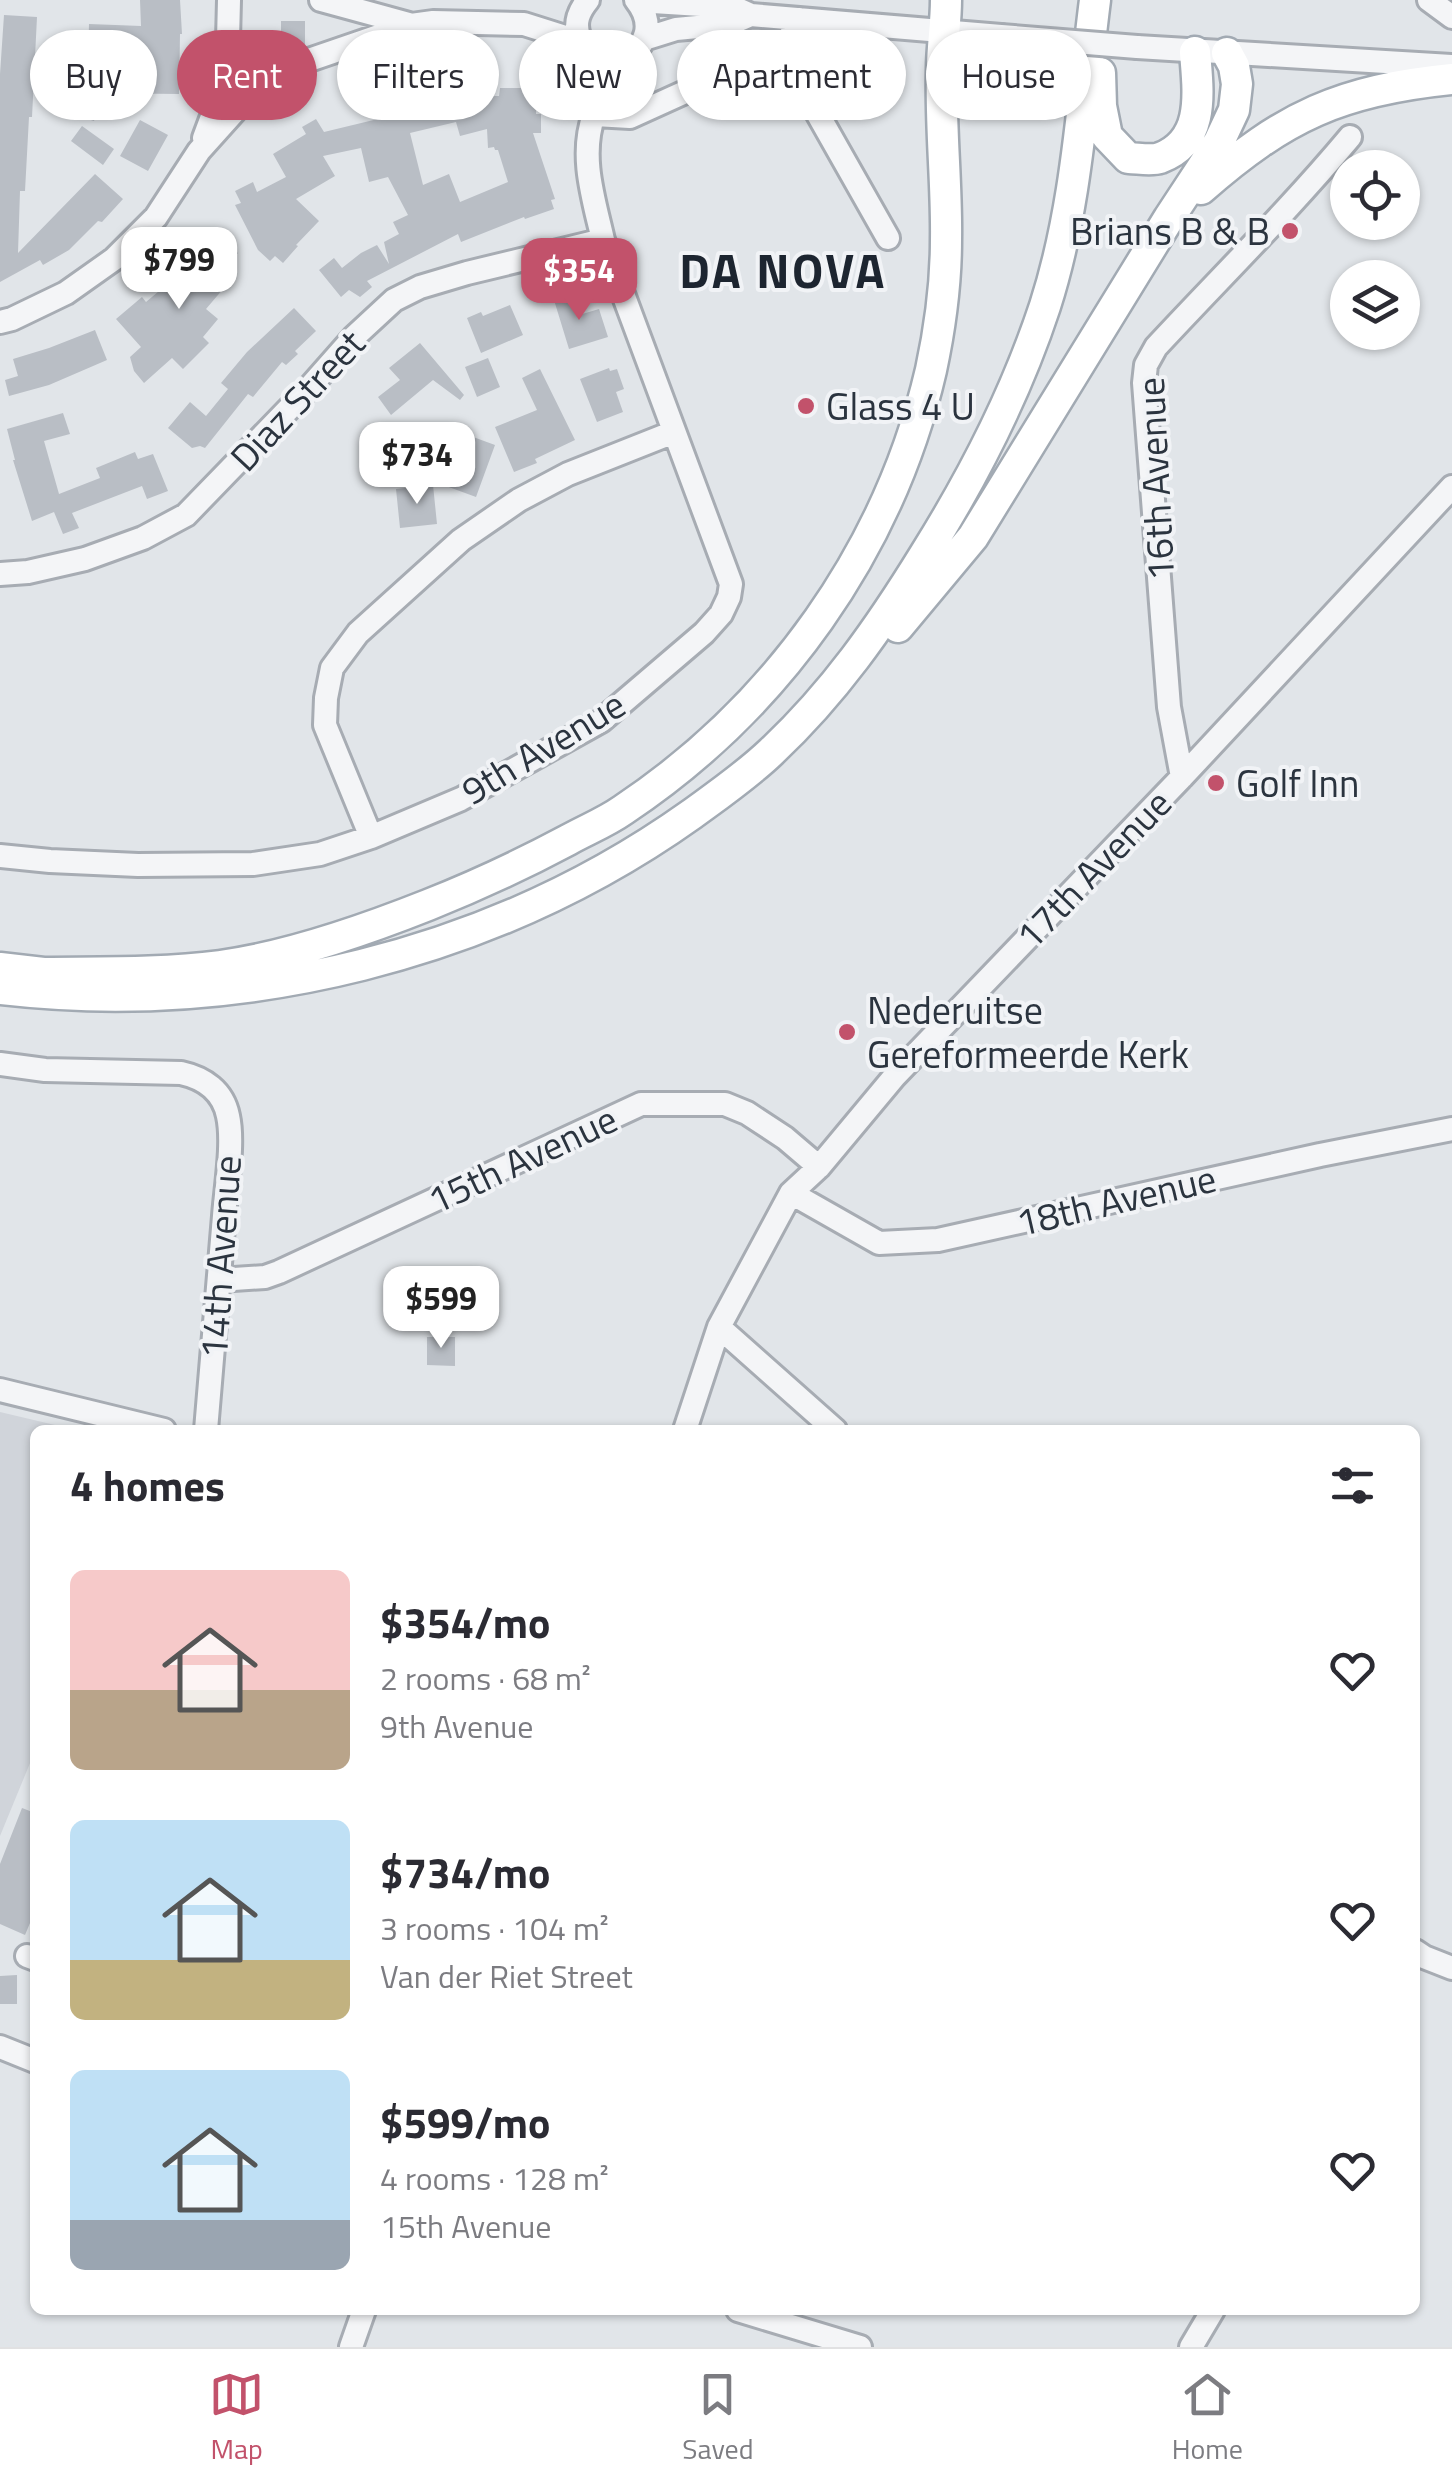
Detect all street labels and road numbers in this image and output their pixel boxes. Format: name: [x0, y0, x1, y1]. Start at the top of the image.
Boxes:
street label: Diaz Street: [216, 316, 378, 484]
street label: 16th Avenue: [1121, 376, 1189, 582]
street label: 9th Avenue: [450, 675, 636, 819]
street label: 17th Avenue: [1001, 776, 1185, 962]
street label: 15th Avenue: [418, 1090, 626, 1228]
street label: 18th Avenue: [1010, 1149, 1222, 1251]
street label: 14th Avenue: [184, 1153, 256, 1361]

